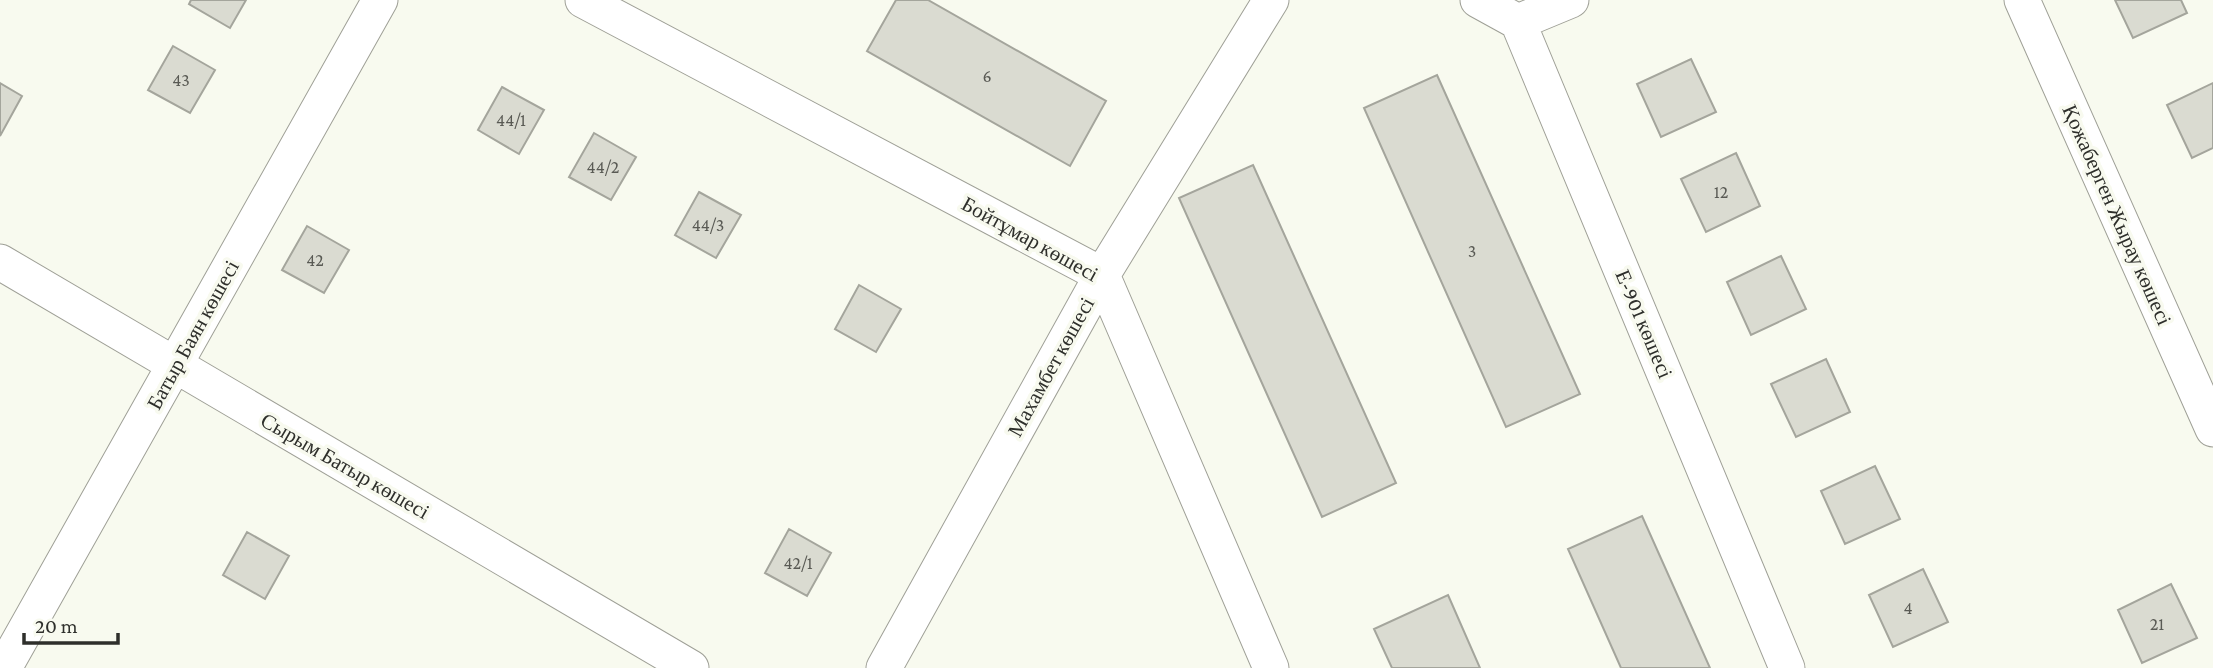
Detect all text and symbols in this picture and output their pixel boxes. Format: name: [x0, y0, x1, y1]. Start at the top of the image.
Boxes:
house number: 6: [982, 66, 992, 86]
house number: 43: [172, 70, 190, 90]
street label: Қожаберген Жырау көшесі: [2057, 101, 2177, 329]
house number: 44/1: [496, 110, 526, 130]
house number: 44/2: [587, 157, 619, 177]
house number: 12: [1714, 182, 1728, 202]
street label: Бойтұмар көшесі: [958, 192, 1103, 286]
house number: 44/3: [692, 215, 724, 235]
house number: 3: [1468, 241, 1476, 261]
house number: 42: [306, 250, 324, 270]
street label: Батыр Баян көшесі: [142, 256, 244, 414]
street label: Е-901 көшесі: [1610, 266, 1678, 382]
street label: Махамбет көшесі: [1003, 293, 1099, 441]
street label: Сырым Батыр көшесі: [257, 408, 434, 524]
house number: 42/1: [783, 553, 813, 573]
house number: 4: [1903, 598, 1913, 618]
scale bar: [24, 602, 119, 646]
text: 20 m: [35, 614, 78, 638]
house number: 21: [2150, 614, 2164, 634]

